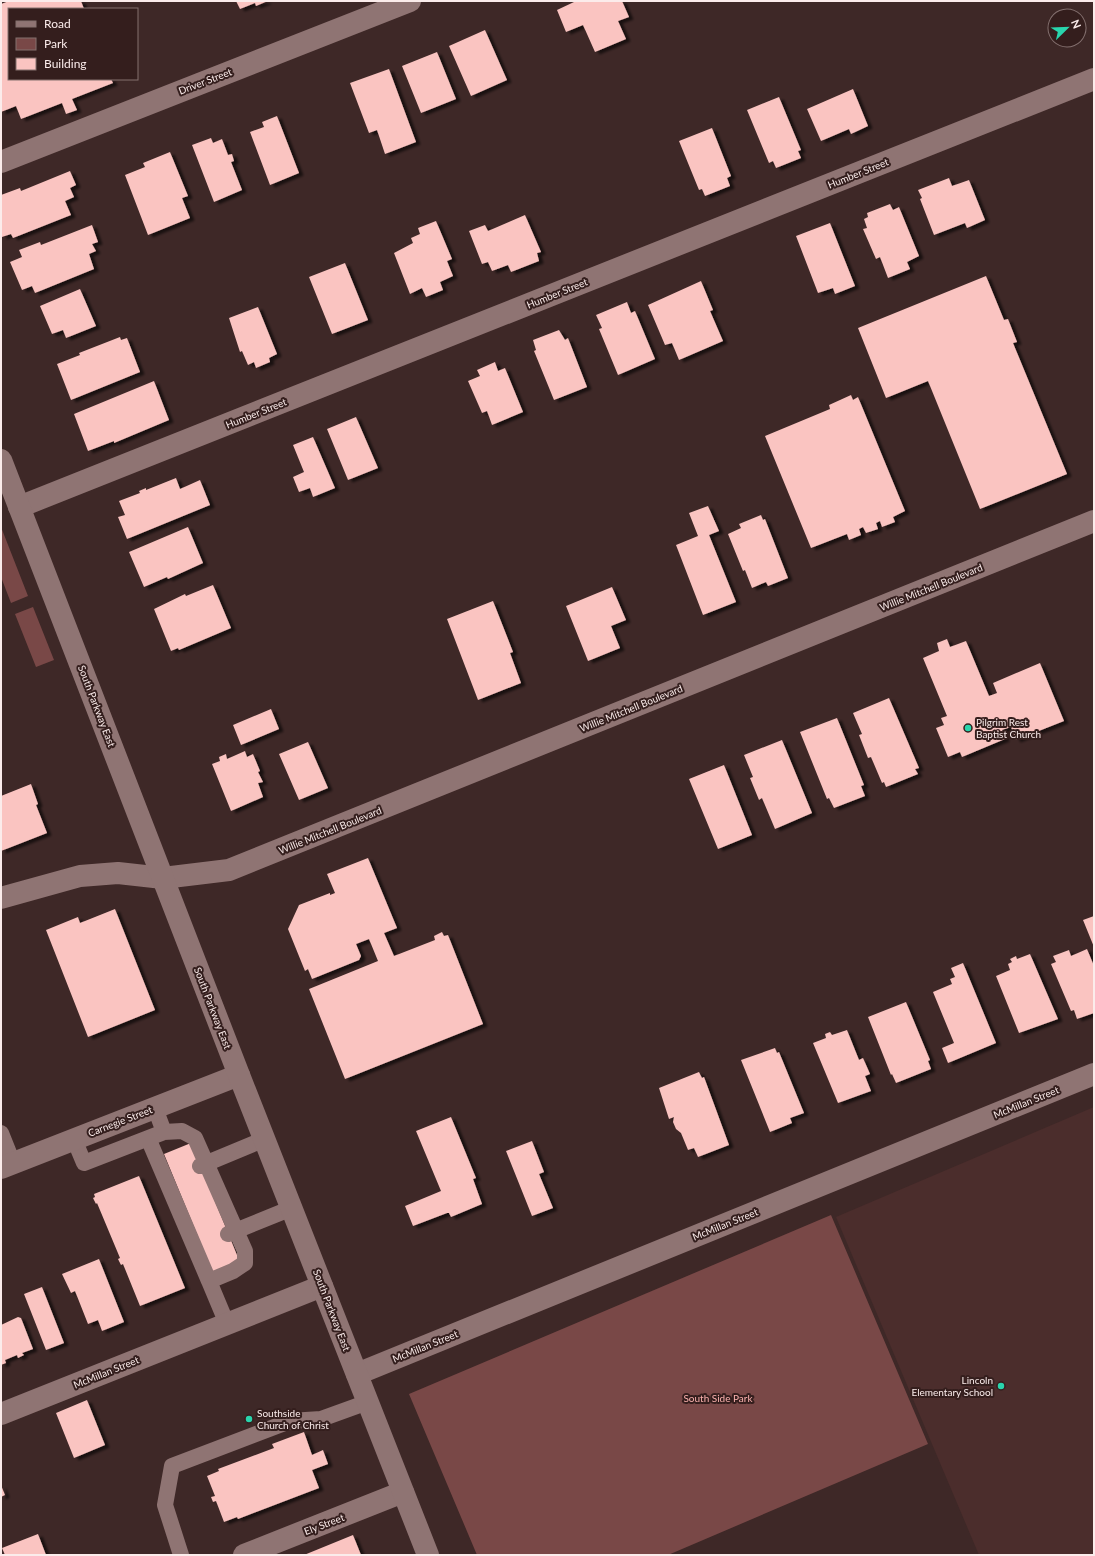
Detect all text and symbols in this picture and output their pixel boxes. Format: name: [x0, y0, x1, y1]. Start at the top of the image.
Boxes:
legend: [8, 8, 138, 80]
north arrow: [1047, 8, 1087, 48]
text: Road: [44, 16, 71, 31]
text: N: [1069, 17, 1084, 30]
text: Park: [44, 36, 68, 51]
text: Building: [44, 56, 87, 71]
street label: Driver Street: [177, 65, 234, 97]
street label: Humber Street: [826, 155, 891, 191]
street label: Humber Street: [525, 275, 590, 311]
street label: Humber Street: [224, 395, 289, 431]
street label: Willie Mitchell Boulevard: [878, 561, 984, 613]
street label: South Parkway East: [76, 663, 118, 749]
street label: Willie Mitchell Boulevard: [578, 682, 684, 734]
place label: Pilgrim Rest Baptist Church: [976, 716, 1041, 740]
marker: Pilgrim Rest Baptist Church: [963, 723, 973, 733]
street label: Willie Mitchell Boulevard: [277, 804, 383, 856]
street label: South Parkway East: [192, 965, 234, 1051]
street label: McMillan Street: [991, 1083, 1061, 1121]
street label: Carnegie Street: [86, 1103, 154, 1139]
street label: McMillan Street: [690, 1205, 760, 1243]
street label: South Parkway East: [311, 1267, 353, 1353]
street label: McMillan Street: [390, 1327, 460, 1365]
street label: McMillan Street: [71, 1353, 141, 1391]
place label: Lincoln Elementary School: [911, 1374, 993, 1398]
marker: Lincoln Elementary School: [996, 1381, 1006, 1391]
park label: South Side Park: [683, 1392, 753, 1404]
place label: Southside Church of Christ: [257, 1407, 329, 1431]
marker: Southside Church of Christ: [244, 1414, 254, 1424]
street label: Ely Street: [302, 1511, 346, 1537]

